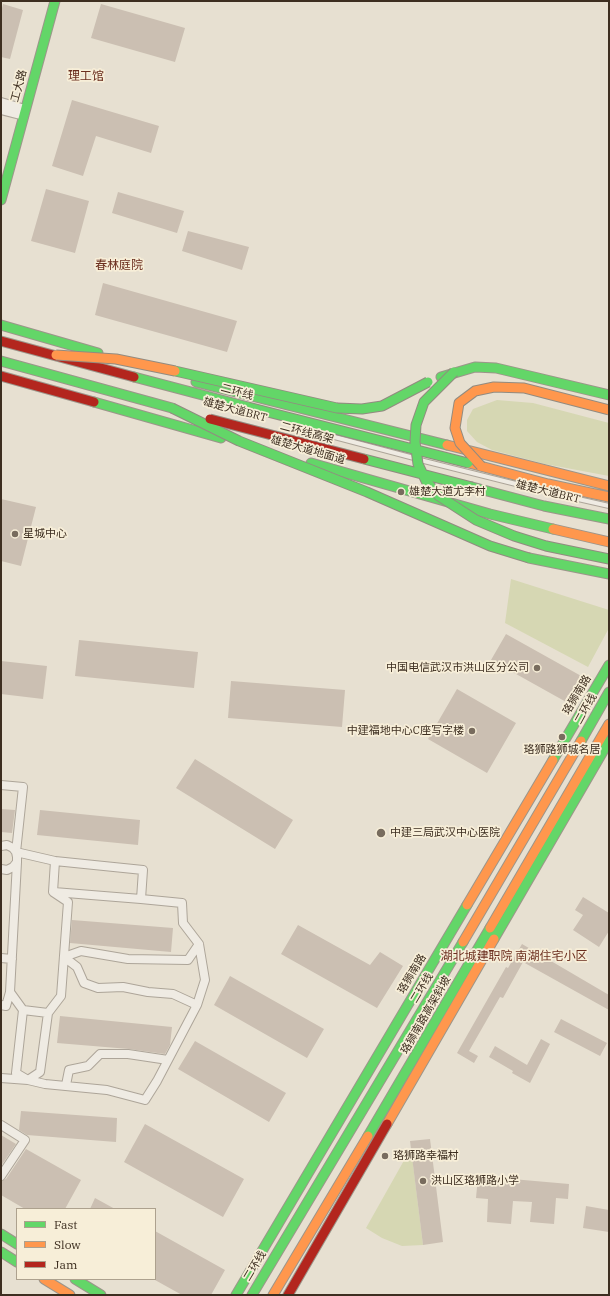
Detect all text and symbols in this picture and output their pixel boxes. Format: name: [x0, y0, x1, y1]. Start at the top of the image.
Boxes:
street label: 工大路: [8, 68, 30, 104]
district label: 理工馆: [68, 70, 104, 84]
district label: 春林庭院: [95, 259, 143, 273]
street label: 二环线: [219, 381, 255, 403]
street label: 雄楚大道BRT: [202, 395, 268, 425]
street label: 二环线高架: [279, 420, 335, 446]
street label: 雄楚大道地面道: [269, 433, 347, 467]
street label: 雄楚大道BRT: [515, 478, 581, 506]
place label: 雄楚大道尤李村: [409, 485, 486, 499]
marker: 雄楚大道尤李村: [396, 487, 406, 497]
place label: 星城中心: [23, 527, 67, 541]
marker: 星城中心: [10, 529, 20, 539]
place label: 中国电信武汉市洪山区分公司: [386, 661, 529, 675]
marker: 中国电信武汉市洪山区分公司: [532, 663, 542, 673]
street label: 珞狮南路: [560, 673, 594, 717]
street label: 二环线: [572, 691, 600, 727]
place label: 中建福地中心C座写字楼: [347, 724, 464, 738]
marker: 中建福地中心C座写字楼: [467, 726, 477, 736]
marker: 珞狮路狮城名居: [557, 732, 567, 742]
place label: 珞狮路狮城名居: [524, 743, 600, 757]
place label: 中建三局武汉中心医院: [390, 826, 500, 840]
marker: 中建三局武汉中心医院: [375, 827, 387, 839]
district label: 湖北城建职院 南湖住宅小区: [441, 950, 587, 964]
street label: 珞狮南路: [395, 952, 429, 996]
street label: 二环线: [408, 970, 436, 1006]
street label: 珞狮南路高架斜坡: [398, 974, 454, 1056]
place label: 珞狮路幸福村: [393, 1149, 459, 1163]
marker: 珞狮路幸福村: [380, 1151, 390, 1161]
place label: 洪山区珞狮路小学: [431, 1174, 519, 1188]
marker: 洪山区珞狮路小学: [418, 1176, 428, 1186]
legend: [16, 1208, 156, 1280]
text: Fast: [54, 1217, 78, 1232]
text: Slow: [54, 1237, 81, 1252]
street label: 二环线: [241, 1248, 269, 1284]
text: Jam: [54, 1257, 77, 1272]

